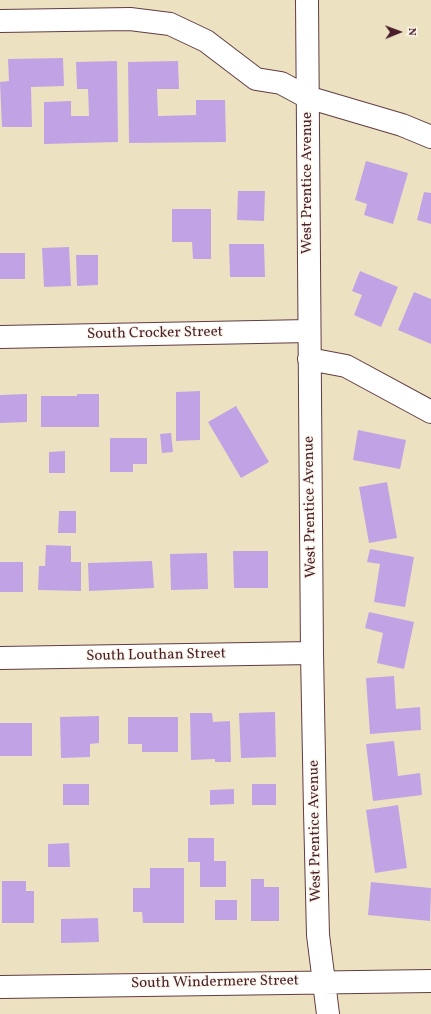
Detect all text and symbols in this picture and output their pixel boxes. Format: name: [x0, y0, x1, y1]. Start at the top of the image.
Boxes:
north arrow: [379, 12, 419, 52]
text: N: [404, 28, 419, 36]
street label: West Prentice Avenue: [299, 112, 317, 254]
street label: South Crocker Street: [87, 324, 223, 344]
street label: West Prentice Avenue: [301, 436, 321, 578]
street label: South Louthan Street: [86, 646, 226, 666]
street label: West Prentice Avenue: [306, 760, 326, 902]
street label: South Windermere Street: [131, 973, 299, 993]

